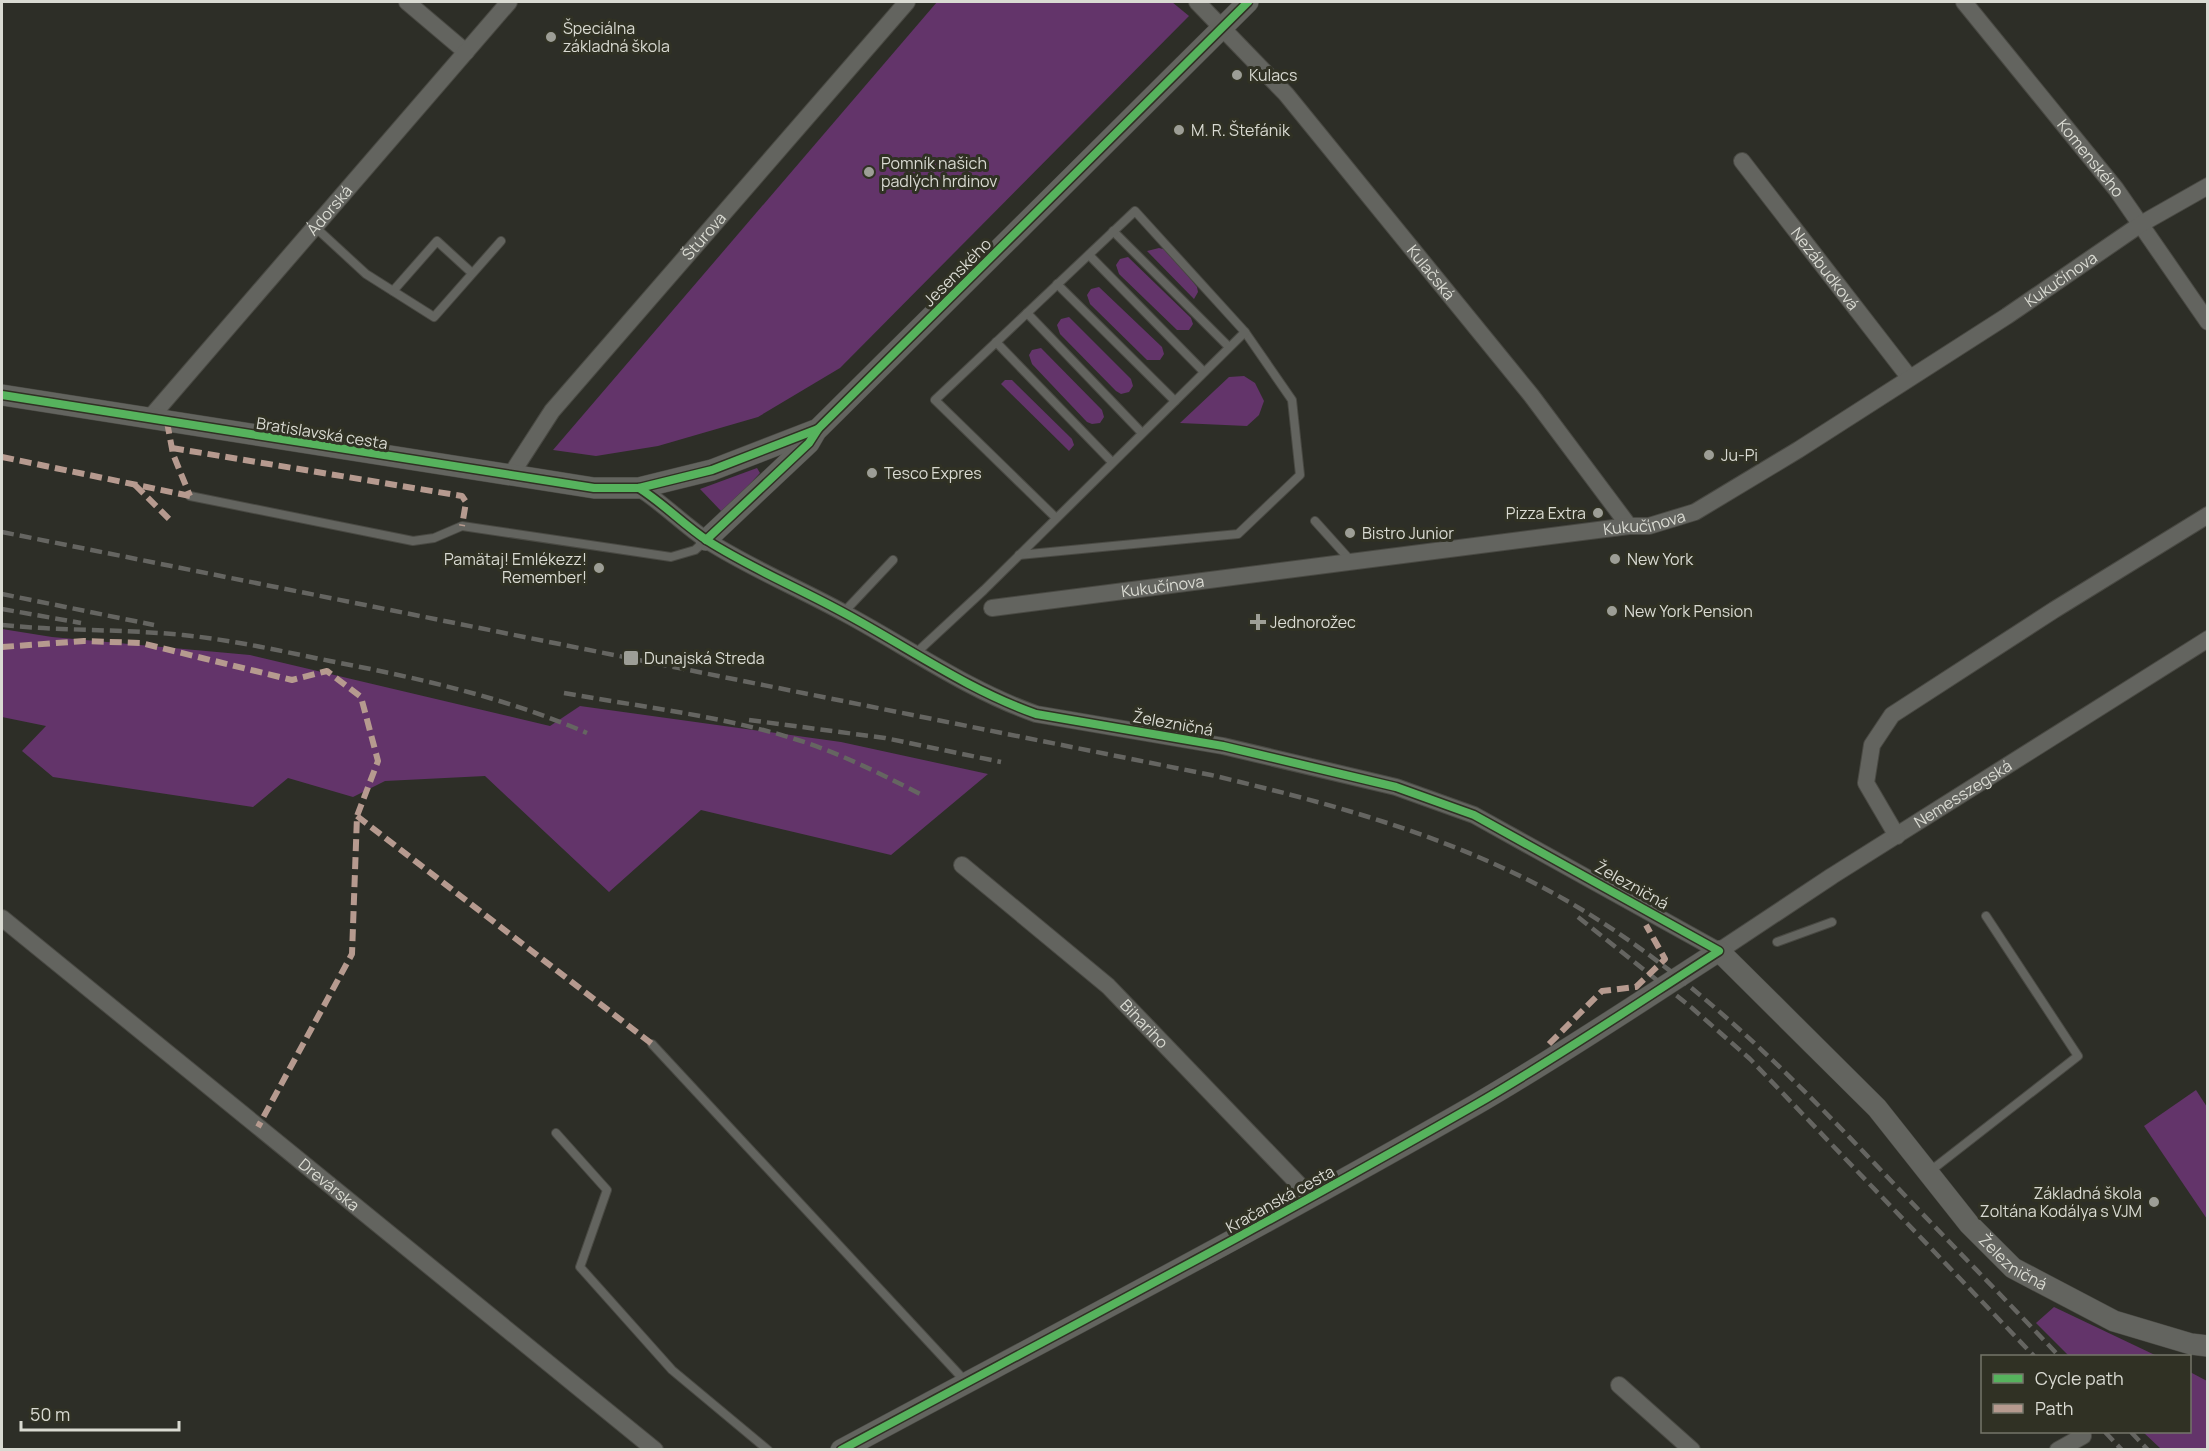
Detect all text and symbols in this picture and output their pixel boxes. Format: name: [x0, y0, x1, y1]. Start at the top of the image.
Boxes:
place label: Špeciálna základná škola: [563, 17, 670, 57]
marker: Špeciálna základná škola: [544, 30, 558, 44]
place label: Kulacs: [1249, 64, 1297, 86]
marker: Kulacs: [1230, 68, 1244, 82]
street label: Komenského: [2052, 114, 2129, 201]
place label: M. R. Štefánik: [1191, 119, 1291, 141]
marker: M. R. Štefánik: [1172, 123, 1186, 137]
place label: Pomník našich padlých hrdinov: [881, 152, 997, 192]
marker: Pomník našich padlých hrdinov: [862, 165, 876, 179]
street label: Ádorská: [302, 180, 357, 240]
street label: Štúrova: [677, 207, 731, 265]
street label: Nezábudková: [1786, 223, 1864, 315]
street label: Jesenského: [918, 233, 996, 311]
street label: Kulačská: [1402, 240, 1460, 305]
street label: Kukučínova: [2020, 246, 2101, 312]
street label: Bratislavská cesta: [255, 412, 389, 454]
place label: Ju-Pi: [1721, 444, 1758, 466]
marker: Ju-Pi: [1702, 448, 1716, 462]
place label: Tesco Expres: [884, 462, 982, 484]
marker: Tesco Expres: [865, 466, 879, 480]
place label: Pizza Extra: [1506, 502, 1586, 524]
street label: Kukučínova: [1602, 505, 1688, 540]
marker: Pizza Extra: [1591, 506, 1605, 520]
place label: Bistro Junior: [1362, 522, 1454, 544]
marker: Bistro Junior: [1343, 526, 1357, 540]
place label: Pamätaj! Emlékezz! Remember!: [444, 548, 587, 588]
place label: New York: [1627, 548, 1694, 570]
marker: New York: [1608, 552, 1622, 566]
marker: Pamätaj! Emlékezz! Remember!: [592, 561, 606, 575]
street label: Kukučínova: [1120, 570, 1205, 602]
place label: New York Pension: [1624, 600, 1753, 622]
marker: New York Pension: [1605, 604, 1619, 618]
place label: Jednorožec: [1270, 611, 1356, 633]
marker: Jednorožec: [1251, 615, 1265, 629]
place label: Dunajská Streda: [644, 647, 765, 669]
marker: Dunajská Streda: [622, 649, 640, 667]
street label: Železničná: [1131, 705, 1215, 741]
street label: Nemesszegská: [1910, 755, 2016, 833]
street label: Železničná: [1591, 856, 1673, 914]
street label: Bihariho: [1115, 994, 1173, 1053]
street label: Drevárska: [294, 1153, 364, 1216]
street label: Kračanská cesta: [1222, 1160, 1338, 1238]
place label: Základná škola Zoltána Kodálya s VJM: [1980, 1182, 2142, 1222]
marker: Základná škola Zoltána Kodálya s VJM: [2147, 1195, 2161, 1209]
street label: Železničná: [1974, 1229, 2051, 1295]
legend: [1981, 1355, 2191, 1433]
text: Cycle path: [2035, 1366, 2124, 1390]
scale bar: [21, 1394, 178, 1432]
text: Path: [2035, 1396, 2073, 1420]
text: 50 m: [30, 1402, 70, 1426]

